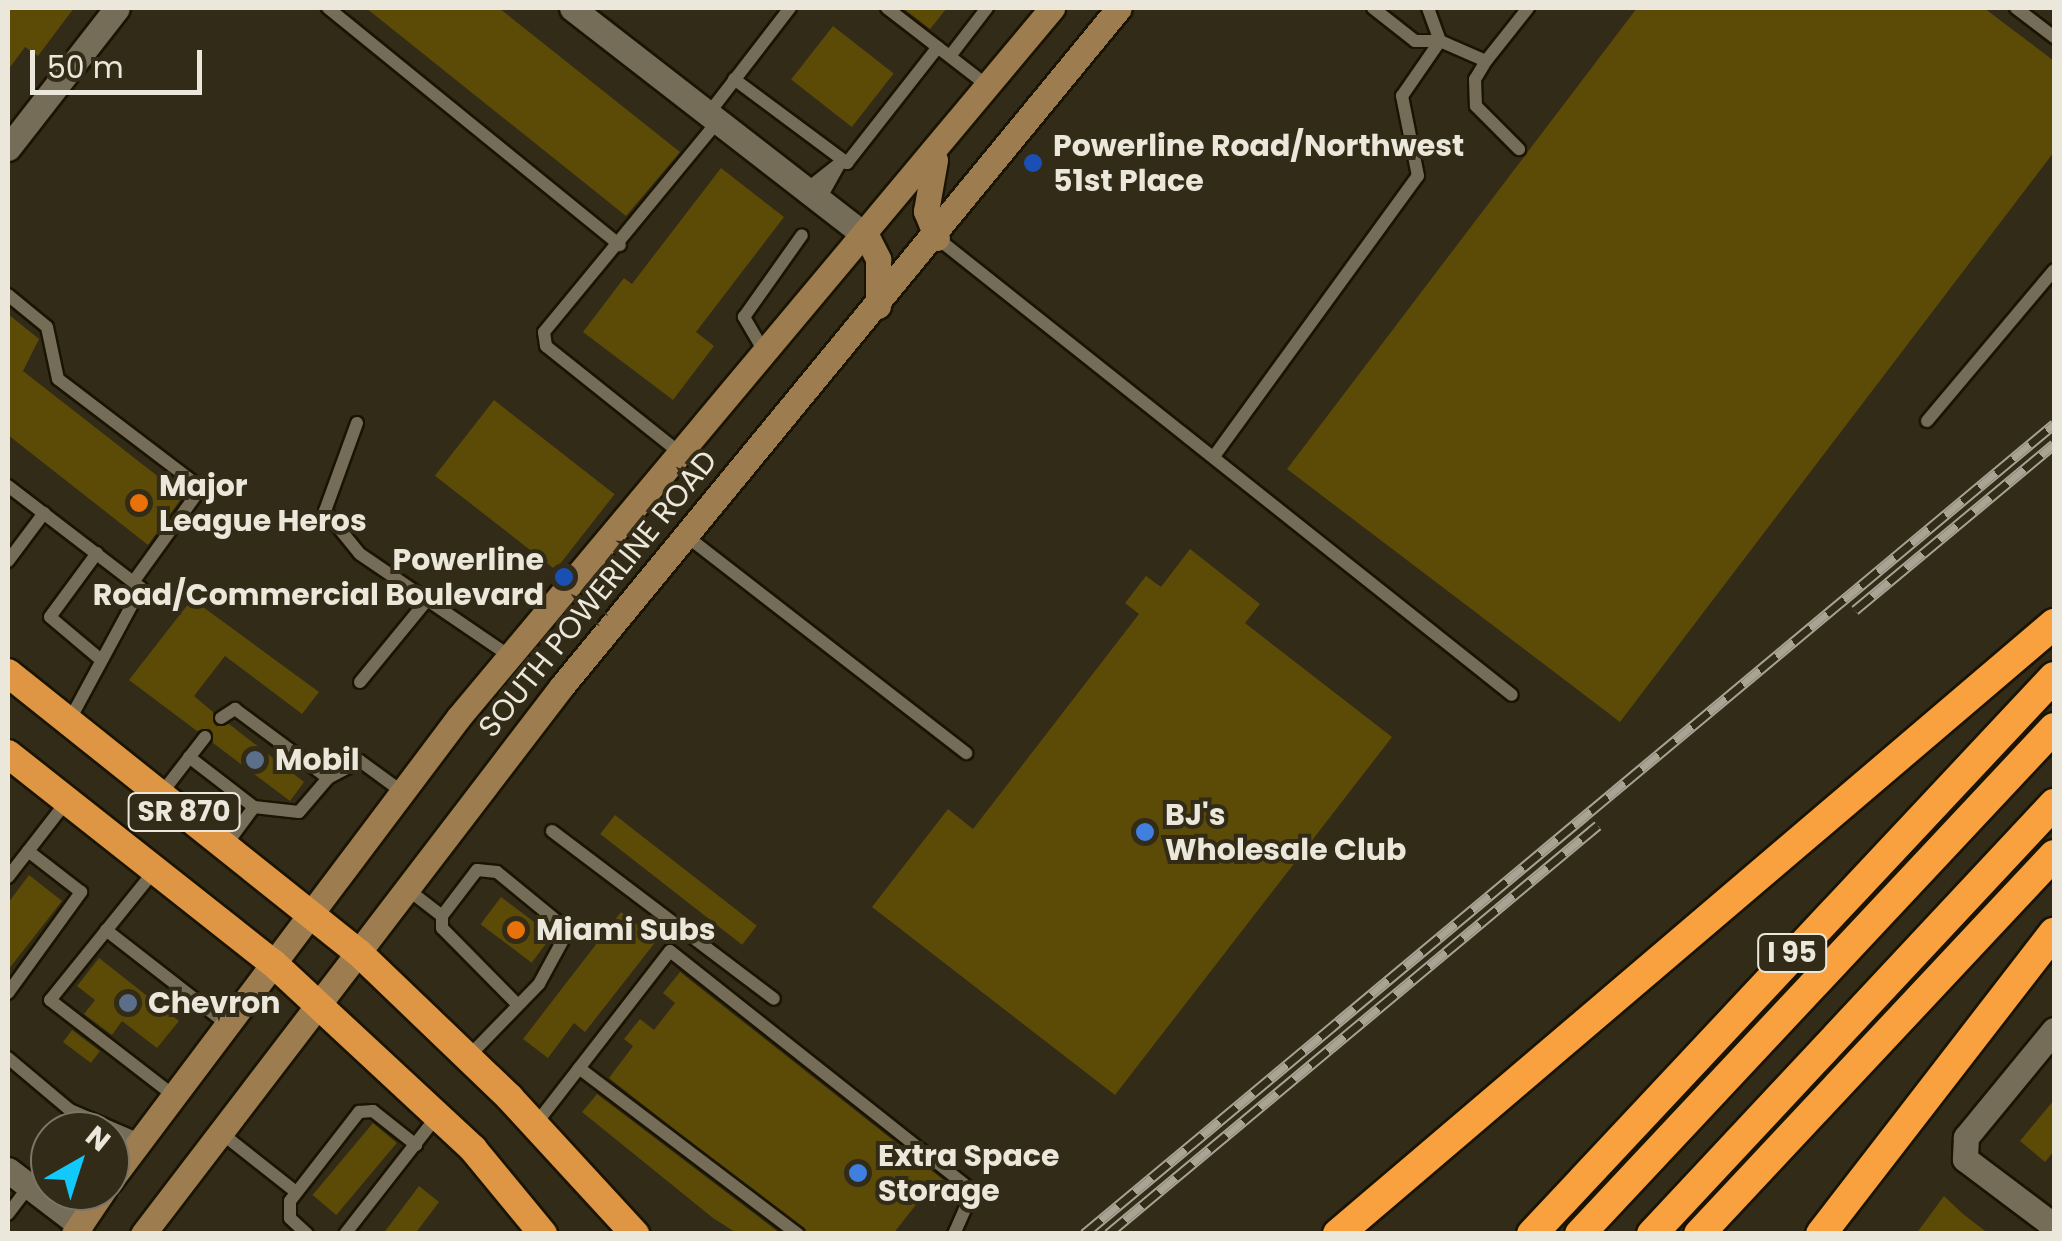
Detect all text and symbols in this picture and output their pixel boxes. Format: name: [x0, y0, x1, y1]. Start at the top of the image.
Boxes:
scale bar: [35, 30, 208, 92]
text: 50 m: [47, 46, 124, 89]
place label: Powerline Road/Northwest 51st Place: [1053, 128, 1464, 198]
marker: Powerline Road/Northwest 51st Place: [1022, 152, 1044, 174]
street label: SOUTH POWERLINE ROAD: [471, 443, 725, 745]
place label: Major League Heros: [159, 468, 367, 538]
marker: Major League Heros: [128, 492, 150, 514]
place label: Powerline Road/Commercial Boulevard: [93, 542, 544, 612]
marker: Powerline Road/Commercial Boulevard: [553, 566, 575, 588]
place label: Mobil: [275, 742, 360, 778]
marker: Mobil: [244, 749, 266, 771]
road number: SR 870: [126, 789, 242, 835]
place label: BJ's Wholesale Club: [1165, 797, 1406, 868]
marker: BJ's Wholesale Club: [1134, 821, 1156, 843]
place label: Miami Subs: [536, 912, 716, 948]
marker: Miami Subs: [505, 919, 527, 941]
road number: I 95: [1757, 930, 1827, 976]
place label: Chevron: [148, 985, 281, 1021]
marker: Chevron: [117, 992, 139, 1014]
north arrow: [30, 1111, 130, 1211]
text: N: [77, 1117, 118, 1161]
place label: Extra Space Storage: [878, 1138, 1059, 1208]
marker: Extra Space Storage: [847, 1162, 869, 1184]

